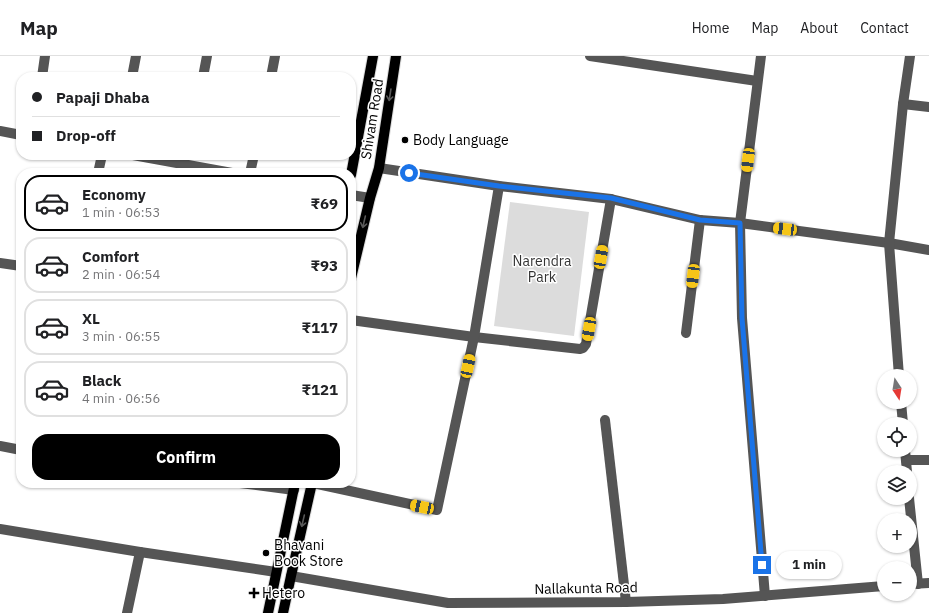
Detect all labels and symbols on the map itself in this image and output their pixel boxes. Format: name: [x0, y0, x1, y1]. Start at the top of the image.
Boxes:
street label: Shivam Road: [357, 77, 387, 161]
one-way arrow: [386, 88, 394, 101]
place label: Body Language: [413, 131, 509, 149]
marker: Body Language: [400, 135, 410, 145]
car: [741, 147, 755, 173]
route start: [400, 164, 418, 182]
one-way arrow: [360, 215, 368, 228]
car: [772, 222, 798, 236]
car: [593, 244, 609, 270]
park label: Narendra Park: [513, 252, 572, 286]
car: [686, 263, 700, 289]
car: [581, 316, 597, 342]
car: [460, 353, 476, 379]
north arrow: [877, 369, 917, 409]
car: [409, 499, 435, 515]
one-way arrow: [298, 514, 306, 527]
place label: Bhavani Book Store: [274, 536, 343, 570]
marker: Bhavani Book Store: [261, 548, 271, 558]
callout: 1 min: [776, 551, 842, 579]
route end: [753, 556, 771, 574]
street label: Nallakunta Road: [534, 578, 638, 598]
place label: Hetero: [262, 584, 305, 602]
marker: Hetero: [249, 588, 259, 598]

